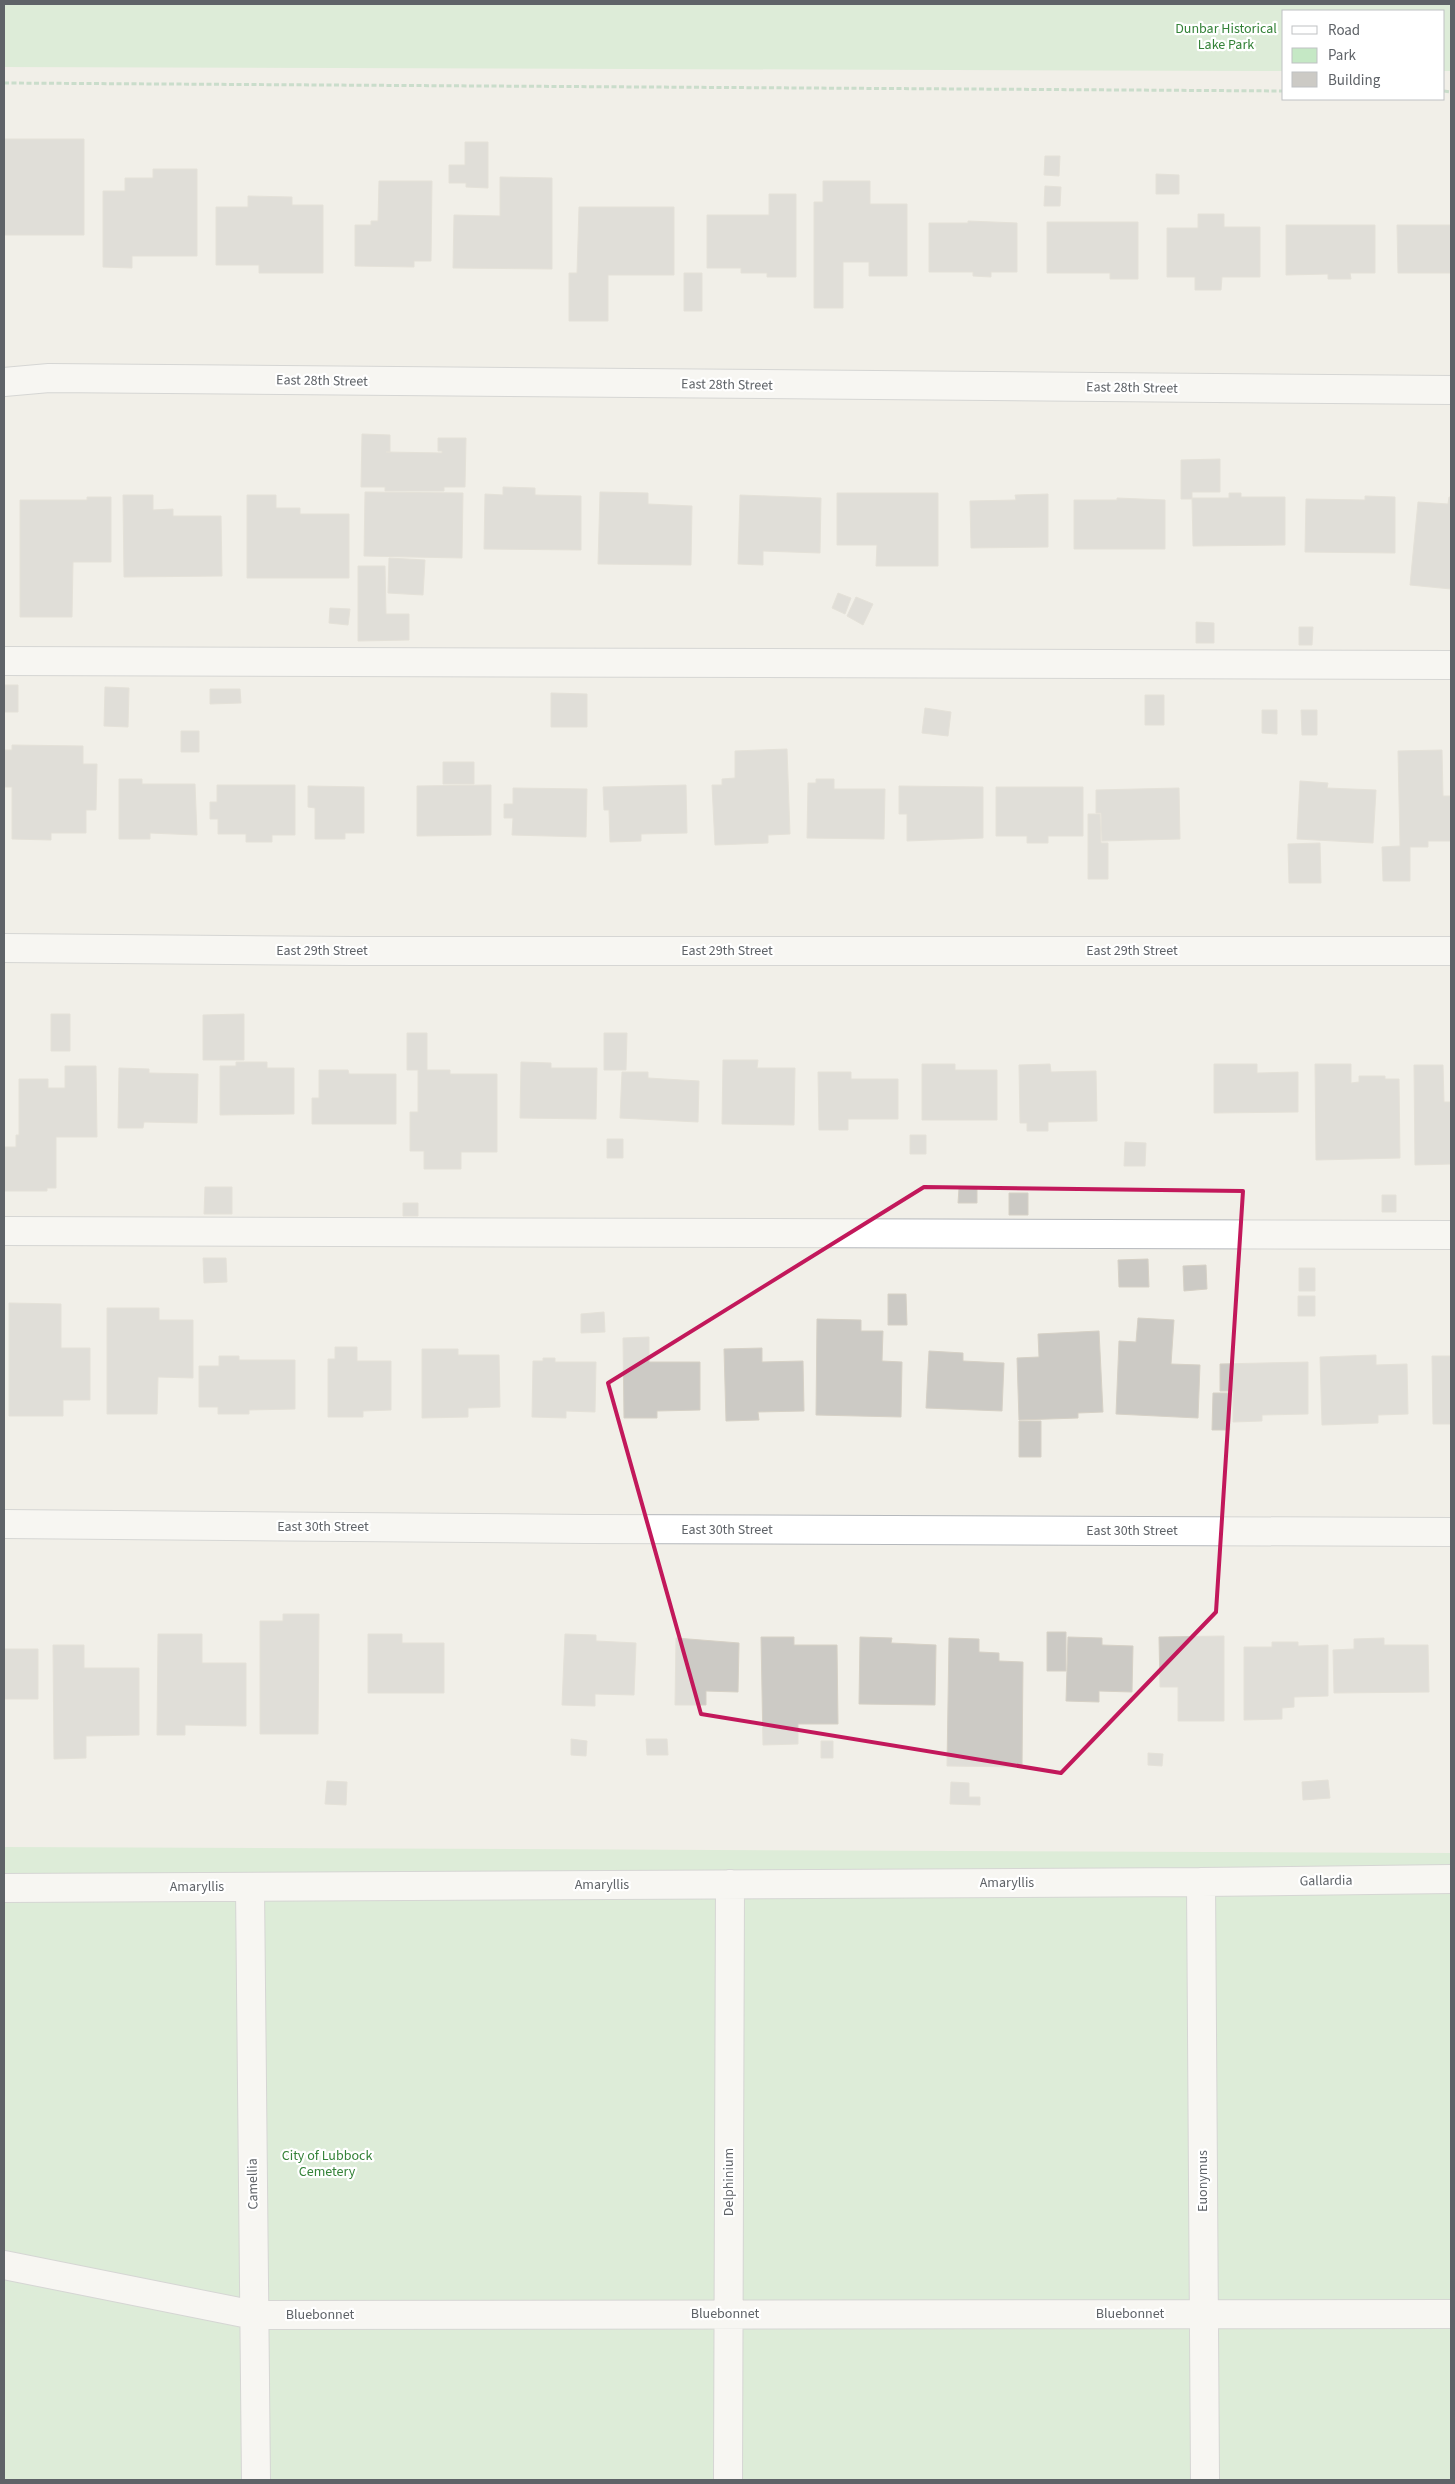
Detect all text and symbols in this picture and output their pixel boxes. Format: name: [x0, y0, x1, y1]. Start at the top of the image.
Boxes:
legend: [1282, 10, 1445, 100]
park label: Dunbar Historical Lake Park: [1175, 19, 1277, 55]
text: Road: [1328, 20, 1360, 41]
text: Park: [1328, 45, 1357, 66]
text: Building: [1328, 70, 1381, 91]
street label: East 28th Street: [276, 370, 368, 392]
street label: East 28th Street: [681, 374, 773, 396]
street label: East 28th Street: [1086, 377, 1178, 399]
street label: East 29th Street: [276, 941, 368, 961]
street label: East 29th Street: [681, 941, 773, 961]
street label: East 29th Street: [1086, 941, 1178, 961]
street label: East 30th Street: [277, 1517, 369, 1537]
street label: East 30th Street: [681, 1520, 773, 1540]
street label: East 30th Street: [1086, 1521, 1178, 1541]
street label: Gallardia: [1299, 1871, 1353, 1891]
street label: Amaryllis: [980, 1873, 1034, 1893]
street label: Amaryllis: [575, 1875, 629, 1895]
street label: Amaryllis: [170, 1877, 224, 1897]
park label: City of Lubbock Cemetery: [282, 2146, 372, 2182]
street label: Delphinium: [719, 2148, 739, 2216]
street label: Euonymus: [1193, 2150, 1213, 2212]
street label: Camellia: [243, 2158, 263, 2210]
street label: Bluebonnet: [691, 2304, 760, 2324]
street label: Bluebonnet: [1096, 2304, 1165, 2324]
street label: Bluebonnet: [286, 2305, 355, 2325]

